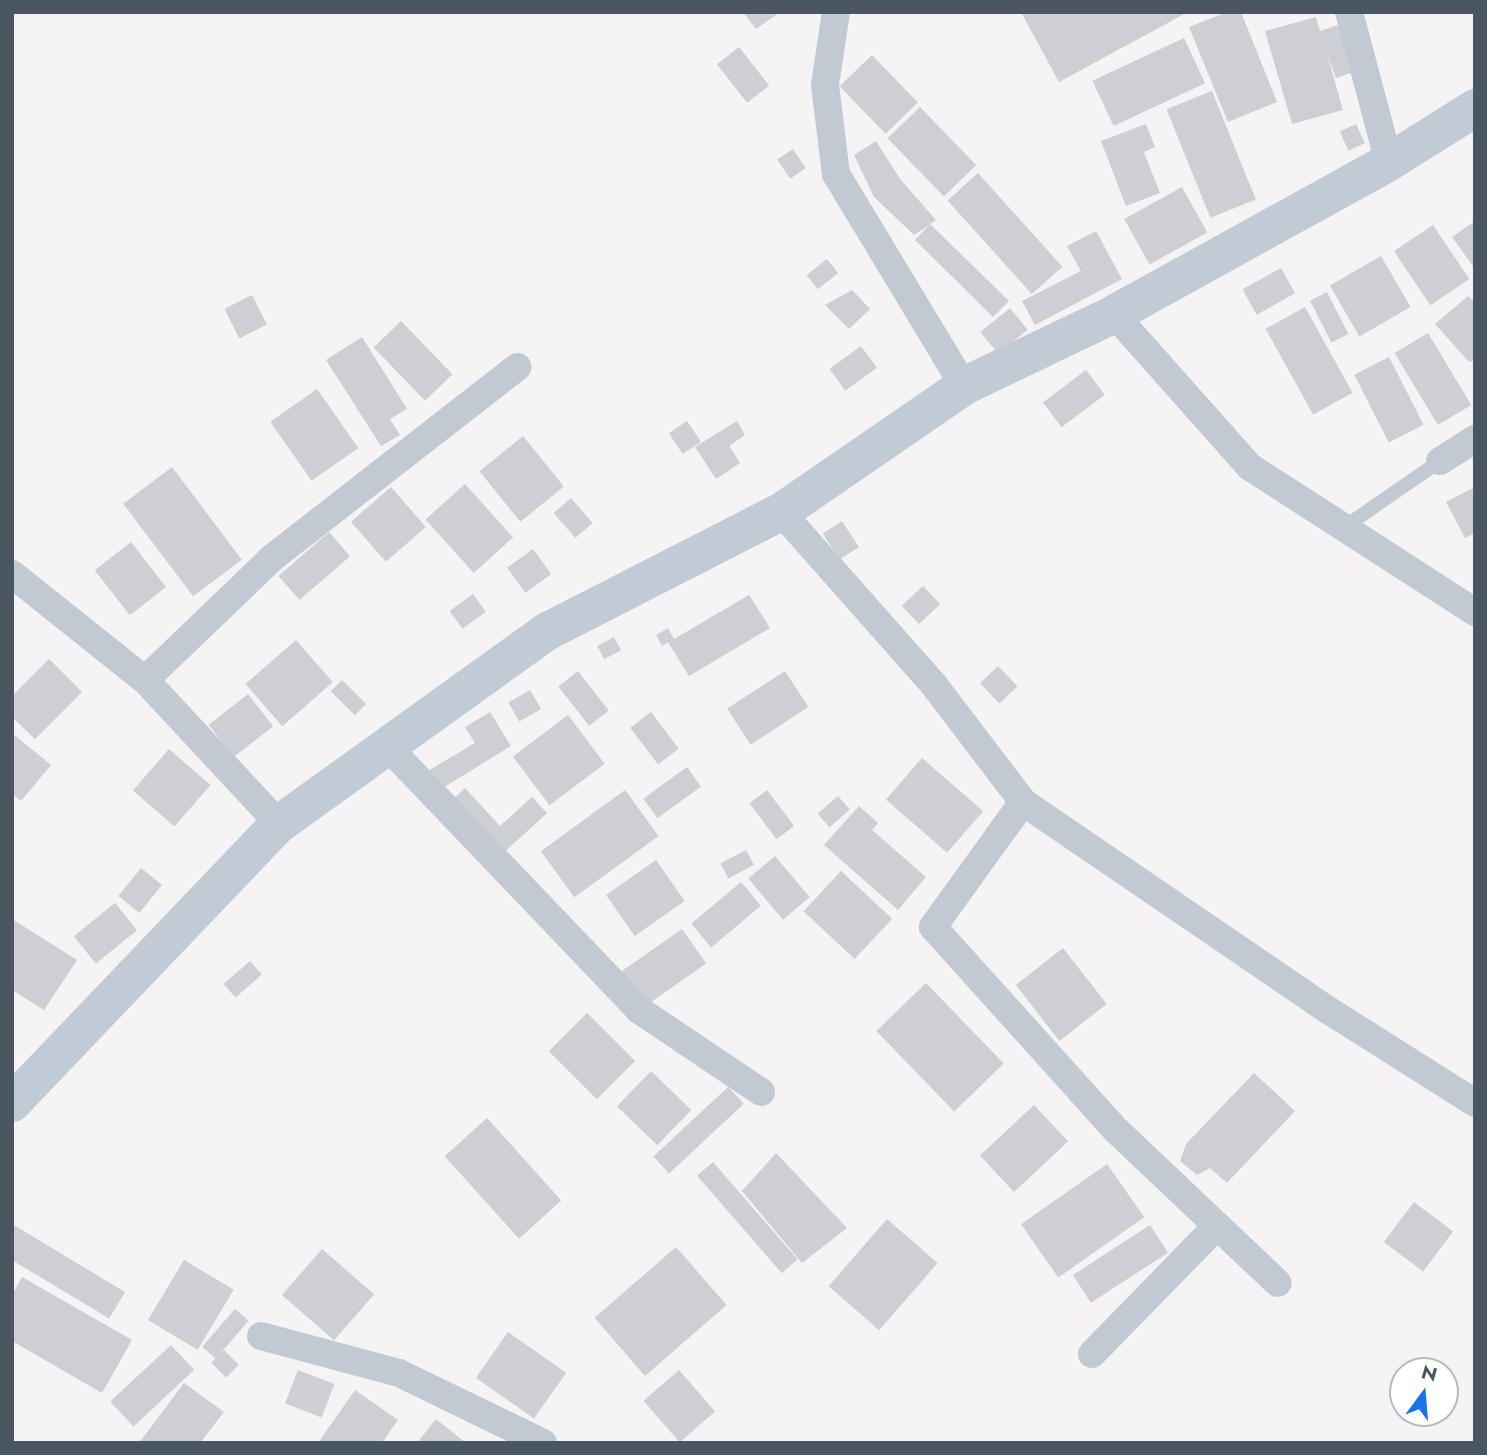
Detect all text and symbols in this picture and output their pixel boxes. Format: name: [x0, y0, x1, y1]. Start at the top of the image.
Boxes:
north arrow: [1389, 1357, 1459, 1427]
text: N: [1418, 1358, 1440, 1388]

